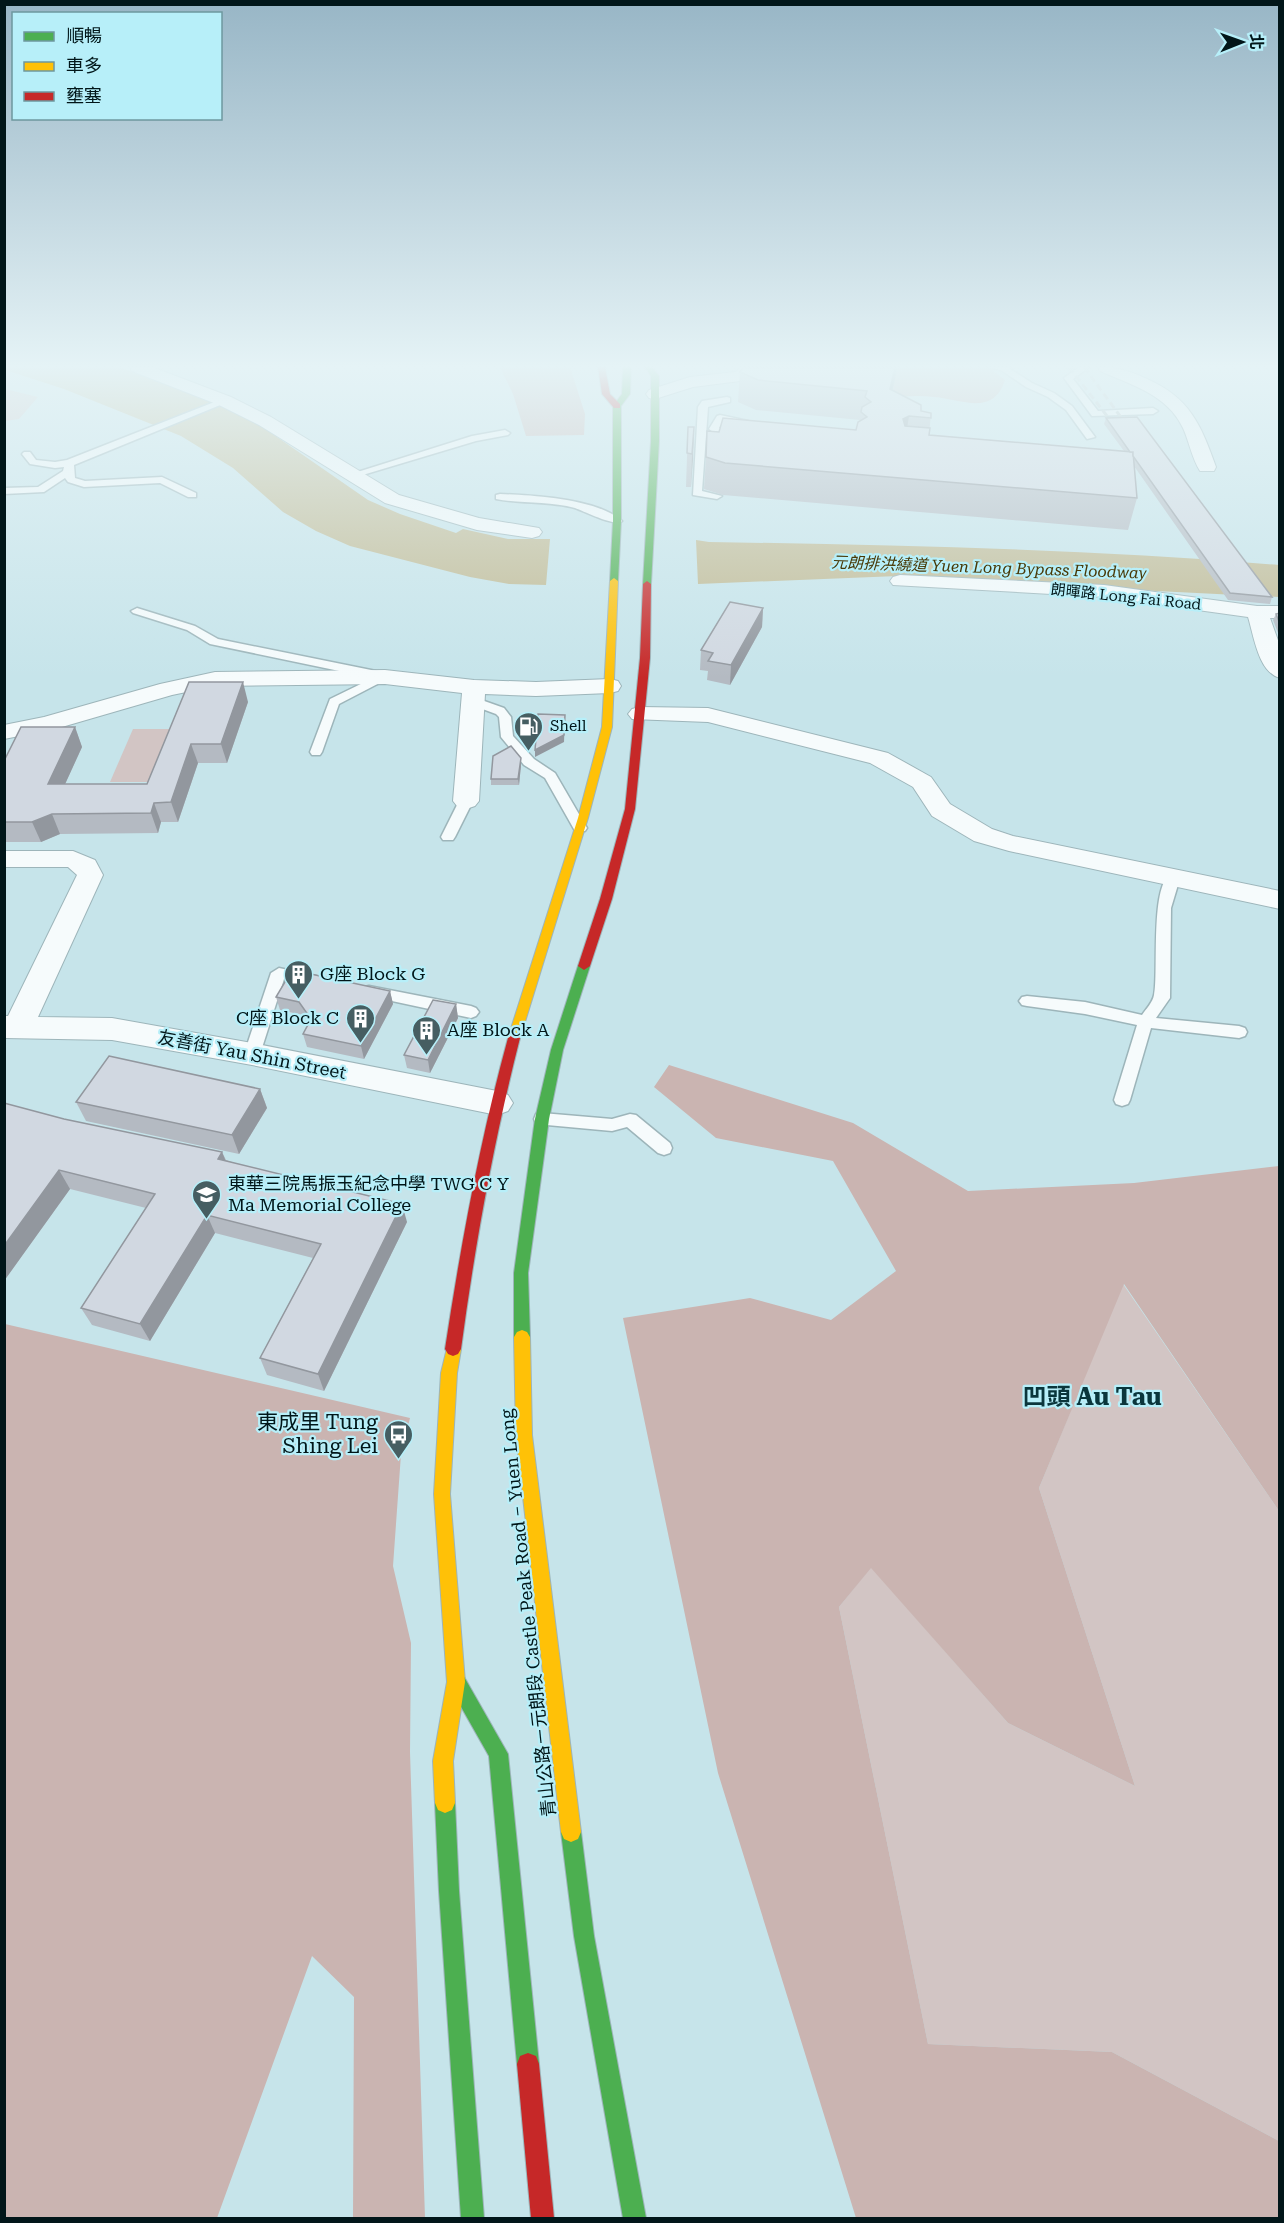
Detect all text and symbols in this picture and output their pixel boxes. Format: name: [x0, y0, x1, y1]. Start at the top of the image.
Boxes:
legend: [12, 12, 222, 120]
north arrow: [1212, 12, 1272, 72]
text: 順暢: [66, 25, 102, 46]
text: 北: [1247, 34, 1266, 50]
text: 車多: [66, 55, 102, 76]
text: 壅塞: [66, 85, 102, 106]
water label: 元朗排洪繞道 Yuen Long Bypass Floodway: [831, 552, 1148, 583]
street label: 朗暉路 Long Fai Road: [1050, 580, 1202, 614]
fuel station icon: Shell: [513, 710, 545, 752]
place label: Shell: [550, 717, 587, 735]
building icon: G座 Block G: [283, 958, 315, 1000]
place label: G座 Block G: [320, 963, 425, 984]
building icon: C座 Block C: [344, 1002, 376, 1044]
place label: C座 Block C: [236, 1007, 339, 1028]
building icon: A座 Block A: [410, 1014, 442, 1056]
place label: A座 Block A: [447, 1019, 550, 1040]
street label: 友善街 Yau Shin Street: [156, 1026, 348, 1083]
place label: 東華三院馬振玉紀念中學 TWG C Y Ma Memorial College: [228, 1173, 510, 1215]
school or university icon: 東華三院馬振玉紀念中學 TWG C Y Ma Memorial College: [191, 1178, 223, 1220]
district label: 凹頭 Au Tau: [1023, 1383, 1162, 1411]
street label: 青山公路－元朗段 Castle Peak Road – Yuen Long: [496, 1407, 559, 1818]
place label: 東成里 Tung Shing Lei: [257, 1410, 378, 1458]
bus stop icon: 東成里 Tung Shing Lei: [383, 1418, 415, 1460]

